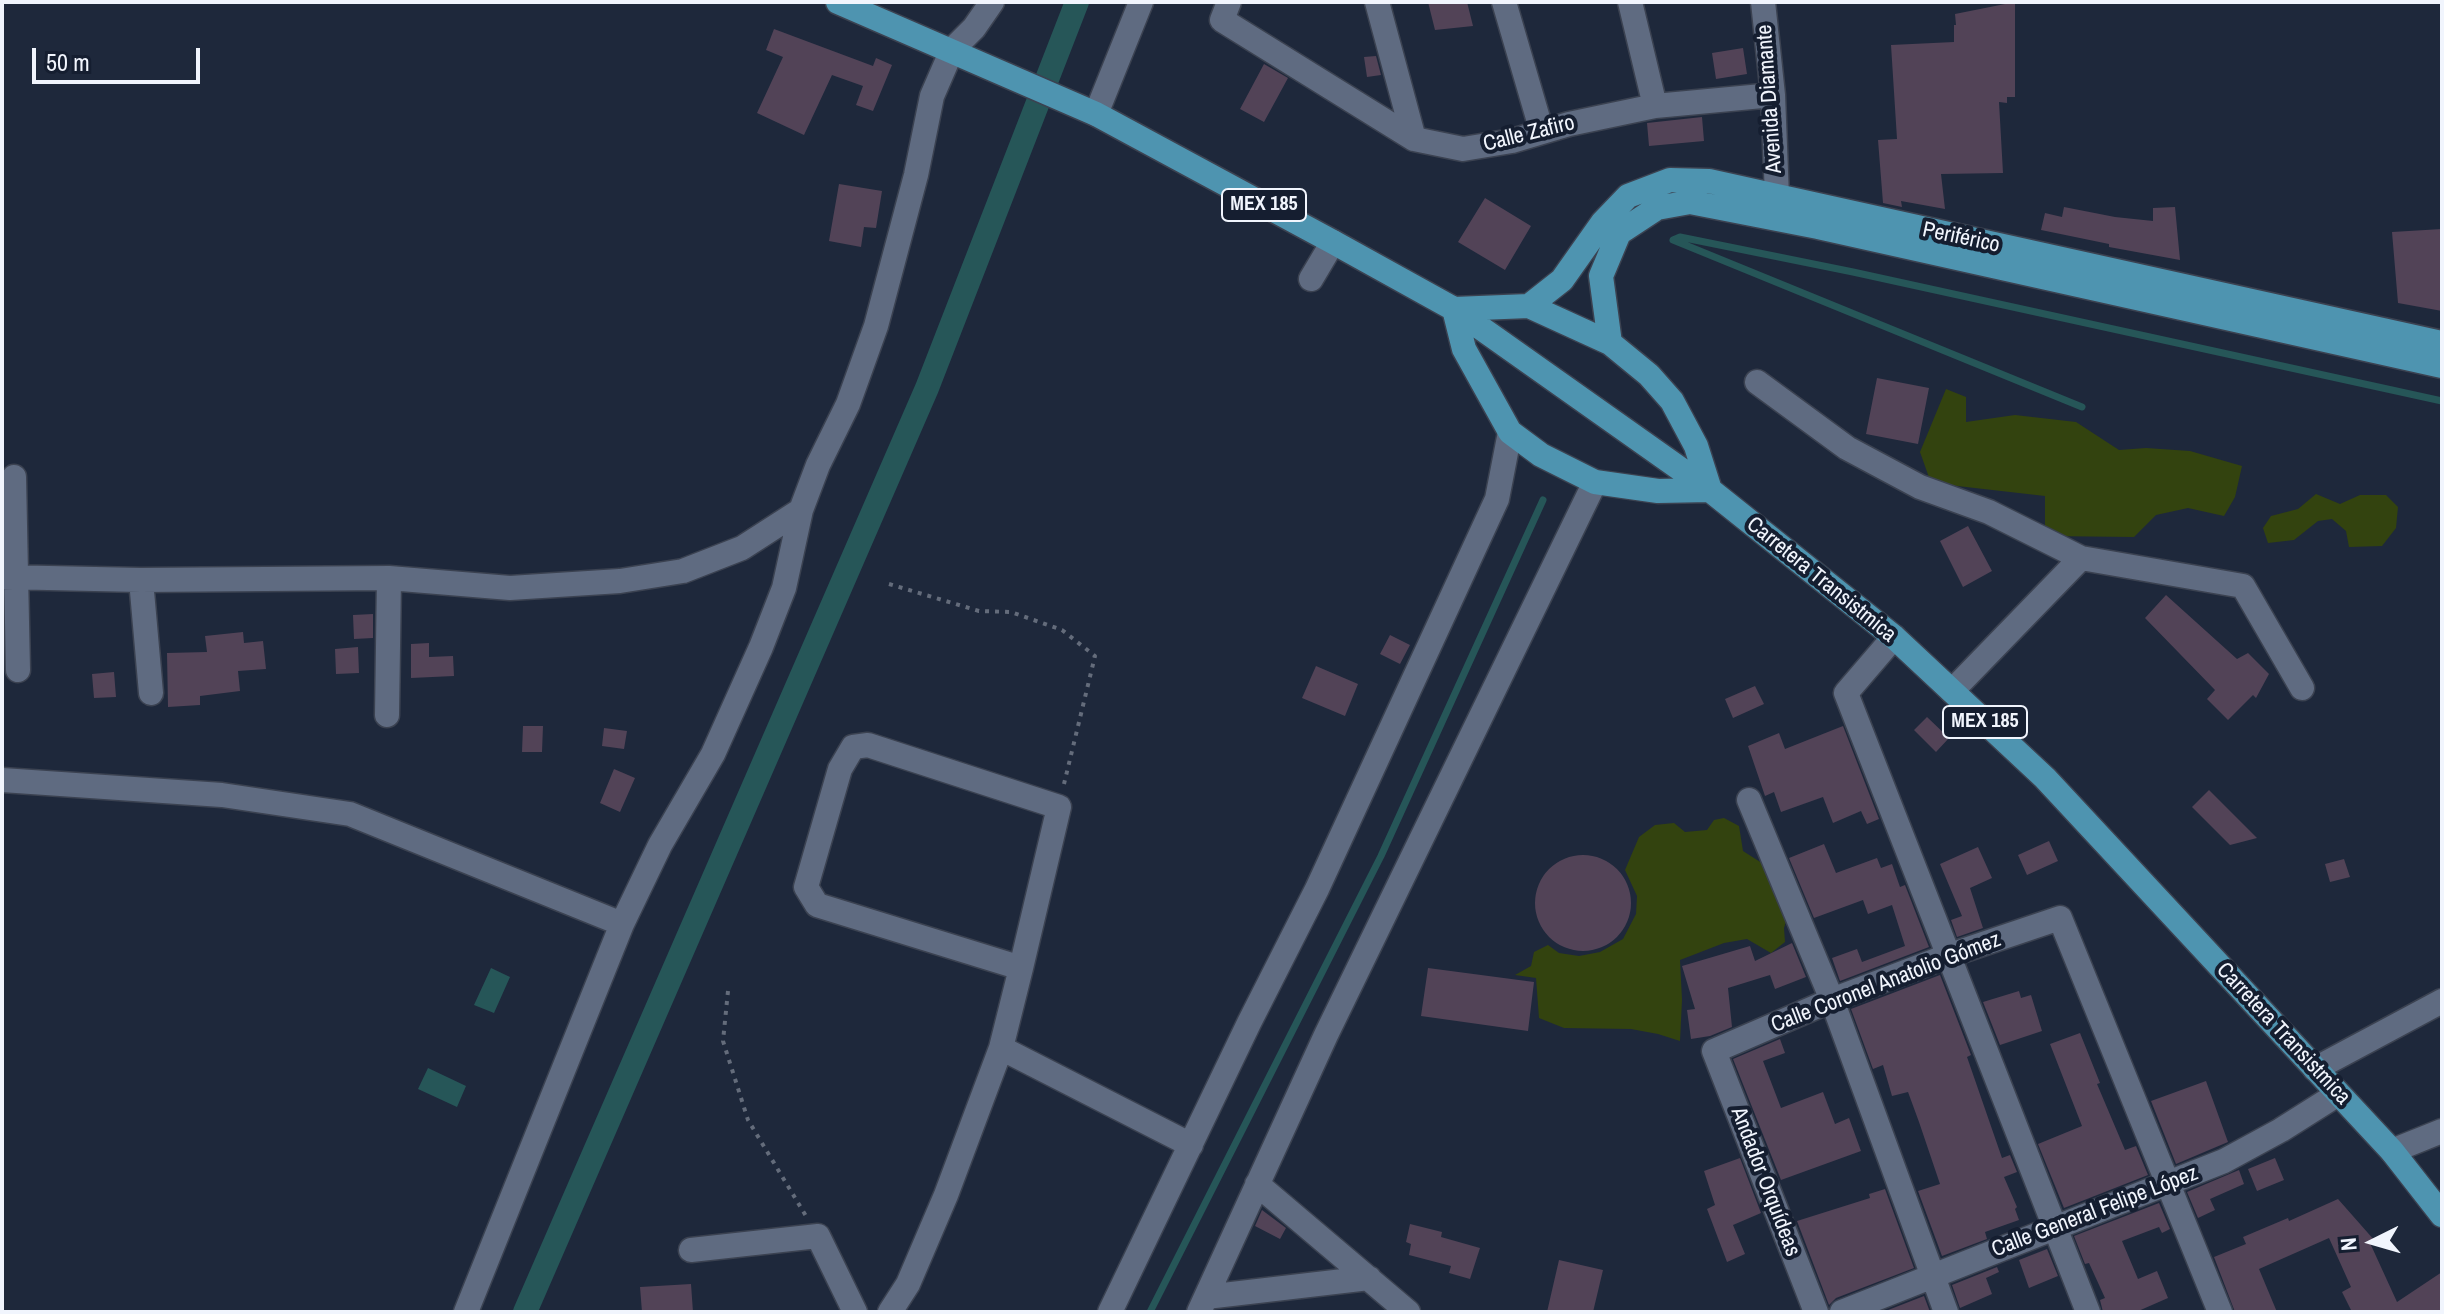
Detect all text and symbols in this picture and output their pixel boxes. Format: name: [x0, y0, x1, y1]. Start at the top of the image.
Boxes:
street label: Avenida Diamante: [1752, 24, 1788, 174]
scale bar: [36, 32, 204, 82]
text: 50 m: [46, 46, 90, 78]
street label: Calle Zafiro: [1481, 110, 1577, 158]
road number: MEX 185: [1222, 189, 1306, 221]
street label: Periférico: [1920, 217, 2002, 259]
street label: Carretera Transistmica: [1741, 512, 1901, 648]
road number: MEX 185: [1943, 706, 2027, 738]
street label: Calle Coronel Anatolio Gómez: [1768, 927, 2004, 1039]
street label: Carretera Transistmica: [2210, 957, 2356, 1111]
street label: Andador Orquídeas: [1724, 1104, 1806, 1260]
street label: Calle General Felipe López: [1988, 1160, 2202, 1264]
north arrow: [2332, 1202, 2412, 1282]
text: N: [2333, 1236, 2364, 1252]

